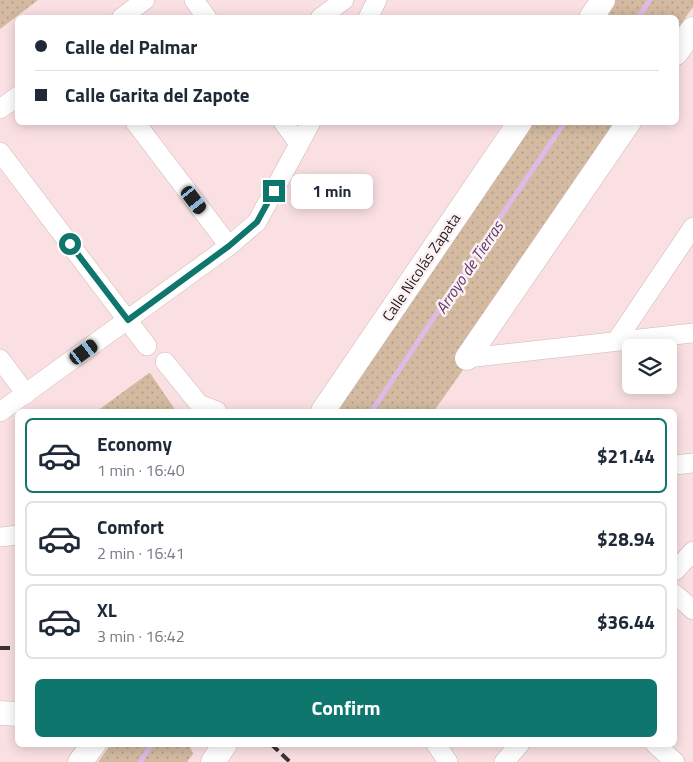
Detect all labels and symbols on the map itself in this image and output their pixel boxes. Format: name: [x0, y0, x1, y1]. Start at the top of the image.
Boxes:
callout: 1 min: [292, 174, 374, 208]
route end: [263, 180, 285, 202]
car: [178, 184, 209, 216]
street label: Calle Nicolás Zapata: [376, 208, 466, 326]
water label: Arroyo de Tierras: [429, 215, 509, 318]
route start: [59, 233, 81, 255]
car: [67, 337, 100, 367]

